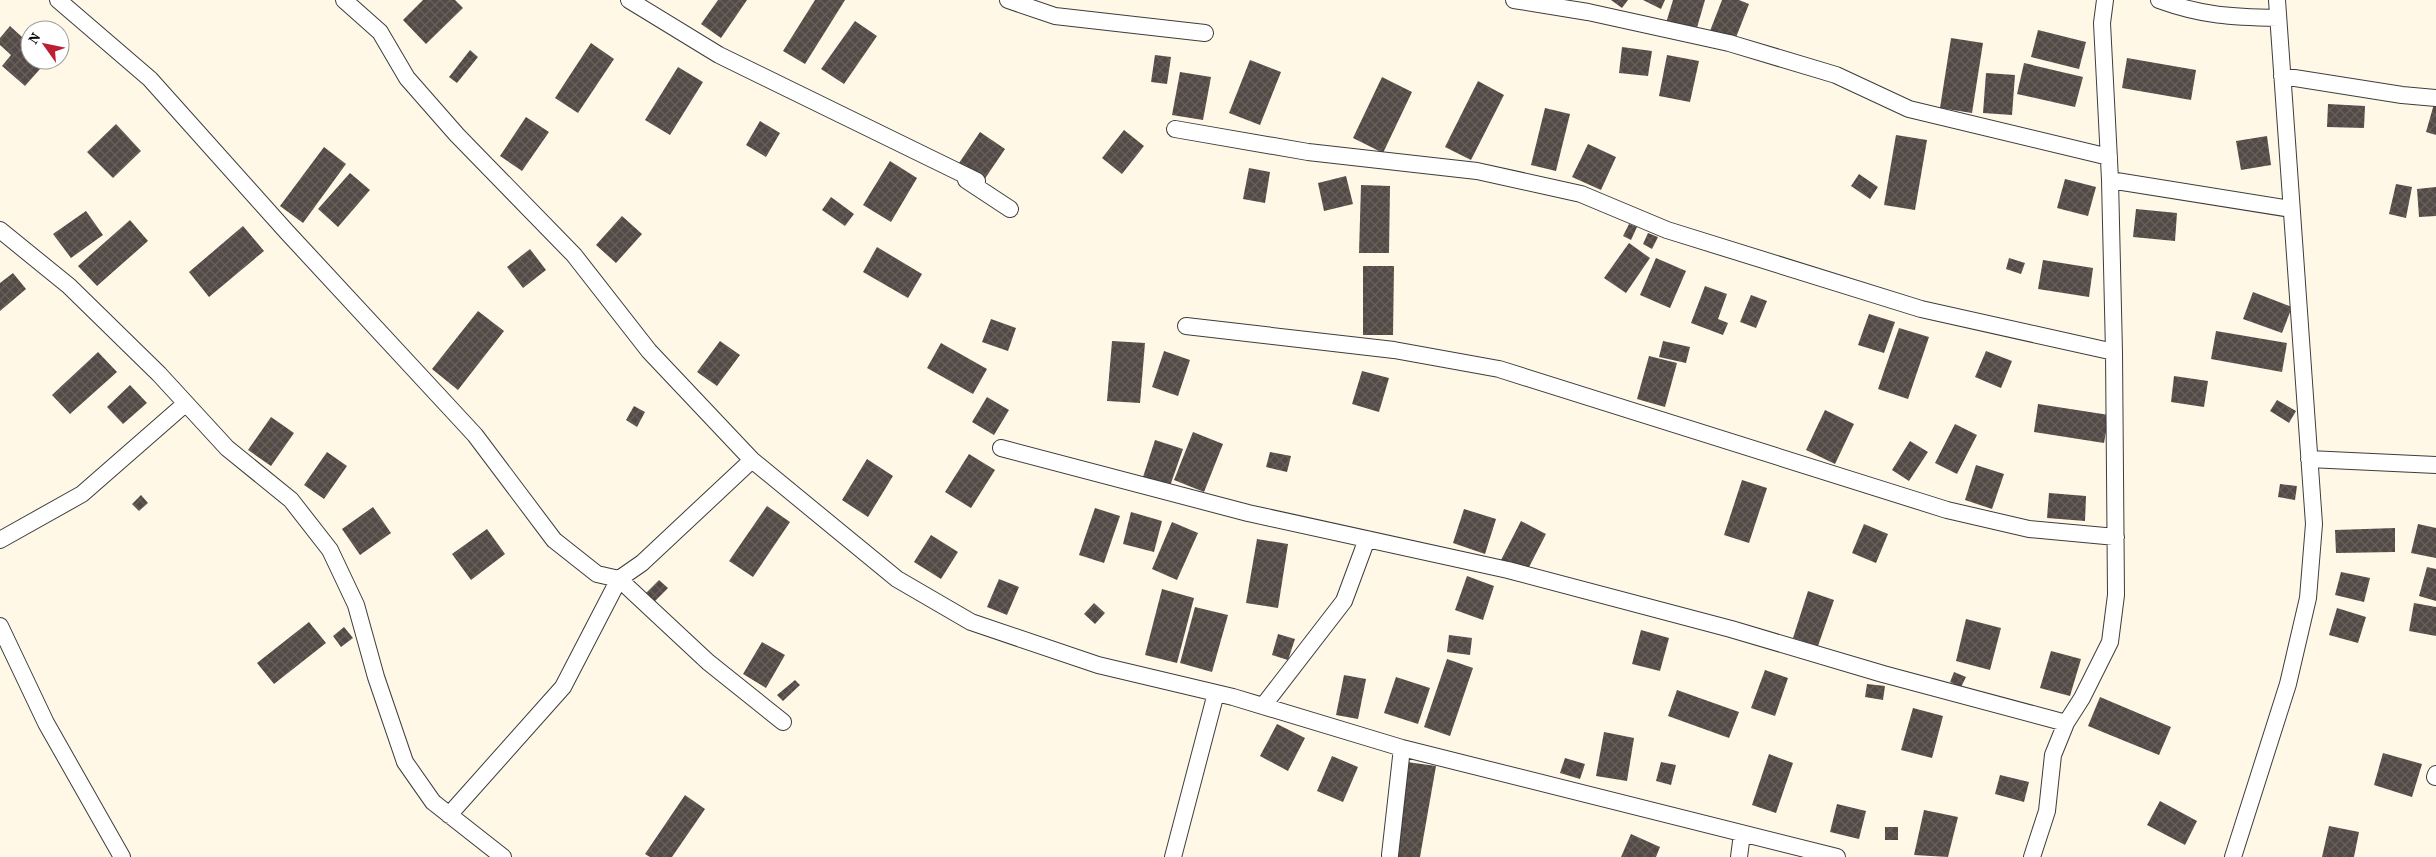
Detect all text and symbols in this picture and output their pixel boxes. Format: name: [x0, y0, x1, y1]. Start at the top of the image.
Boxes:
north arrow: [20, 20, 70, 70]
text: N: [23, 28, 45, 48]

